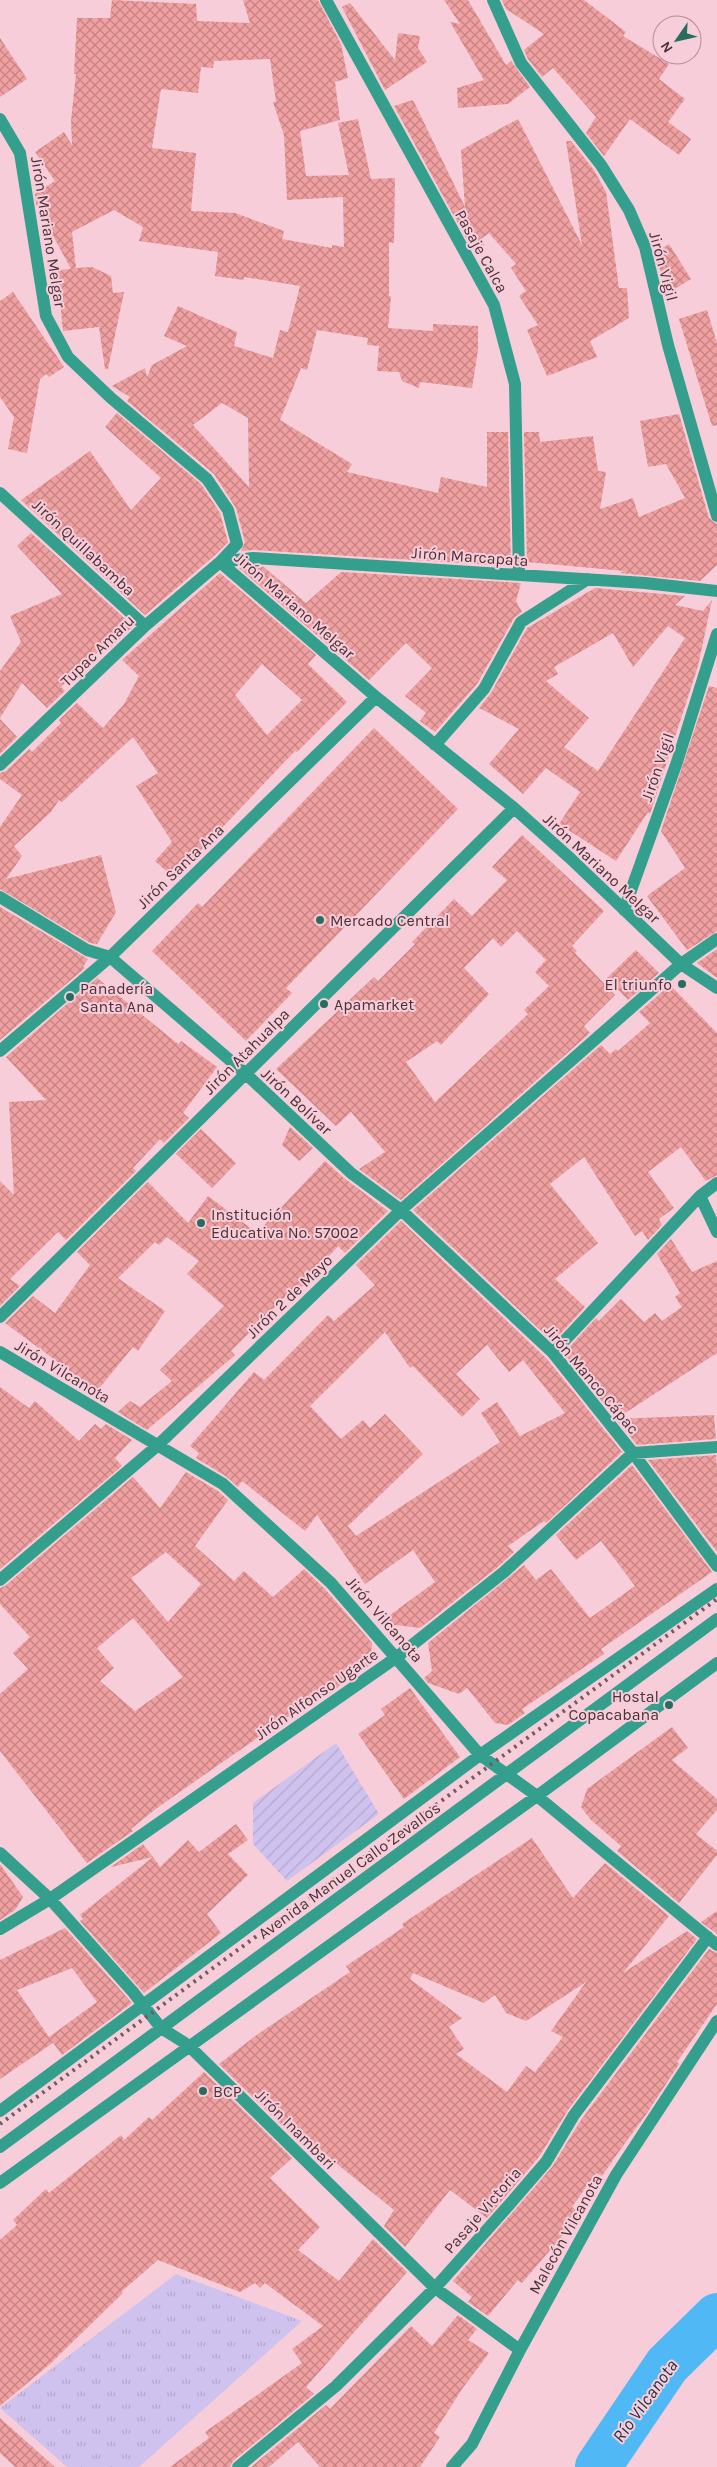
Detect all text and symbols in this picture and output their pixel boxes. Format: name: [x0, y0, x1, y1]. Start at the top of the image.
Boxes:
north arrow: [652, 15, 702, 65]
text: N: [657, 38, 676, 56]
street label: Jirón Mariano Melgar: [27, 155, 70, 309]
street label: Pasaje Calca: [451, 206, 512, 296]
street label: Jirón Vigil: [645, 229, 682, 303]
street label: Jirón Quillabamba: [28, 495, 139, 600]
street label: Jirón Marcapata: [411, 543, 529, 570]
street label: Jirón Mariano Melgar: [231, 548, 359, 663]
street label: Tupac Amaru: [56, 610, 138, 690]
street label: Jirón Vigil: [637, 730, 678, 804]
street label: Jirón Mariano Melgar: [539, 809, 664, 928]
street label: Jirón Santa Ana: [133, 820, 228, 913]
place label: Mercado Central: [330, 911, 449, 930]
marker: Mercado Central: [314, 914, 326, 926]
place label: El triunfo: [605, 975, 672, 994]
marker: El triunfo: [676, 978, 688, 990]
place label: Panadería Santa Ana: [80, 979, 154, 1016]
marker: Panadería Santa Ana: [64, 991, 76, 1003]
place label: Apamarket: [334, 995, 414, 1014]
marker: Apamarket: [318, 998, 330, 1010]
street label: Jirón Atahualpa: [199, 1004, 293, 1098]
street label: Jirón Bolívar: [257, 1064, 336, 1139]
place label: Institución Educativa No. 57002: [211, 1205, 359, 1242]
marker: Institución Educativa No. 57002: [195, 1217, 207, 1229]
street label: Jirón 2 de Mayo: [242, 1251, 336, 1342]
street label: Jirón Manco Cápac: [540, 1321, 643, 1438]
street label: Jirón Vilcanota: [12, 1336, 114, 1407]
street label: Jirón Vilcanota: [342, 1572, 427, 1666]
street label: Jirón Alfonso Ugarte: [251, 1645, 382, 1744]
place label: Hostal Copacabana: [568, 1687, 659, 1724]
marker: Hostal Copacabana: [663, 1699, 675, 1711]
street label: Avenida Manuel Callo Zevallos: [254, 1798, 444, 1943]
place label: BCP: [213, 2082, 242, 2101]
marker: BCP: [197, 2085, 209, 2097]
street label: Jirón Inambari: [251, 2085, 340, 2174]
street label: Pasaje Victoria: [440, 2163, 525, 2257]
street label: Malecón Vilcanota: [525, 2171, 606, 2297]
water label: Río Vilcanota: [608, 2355, 682, 2447]

